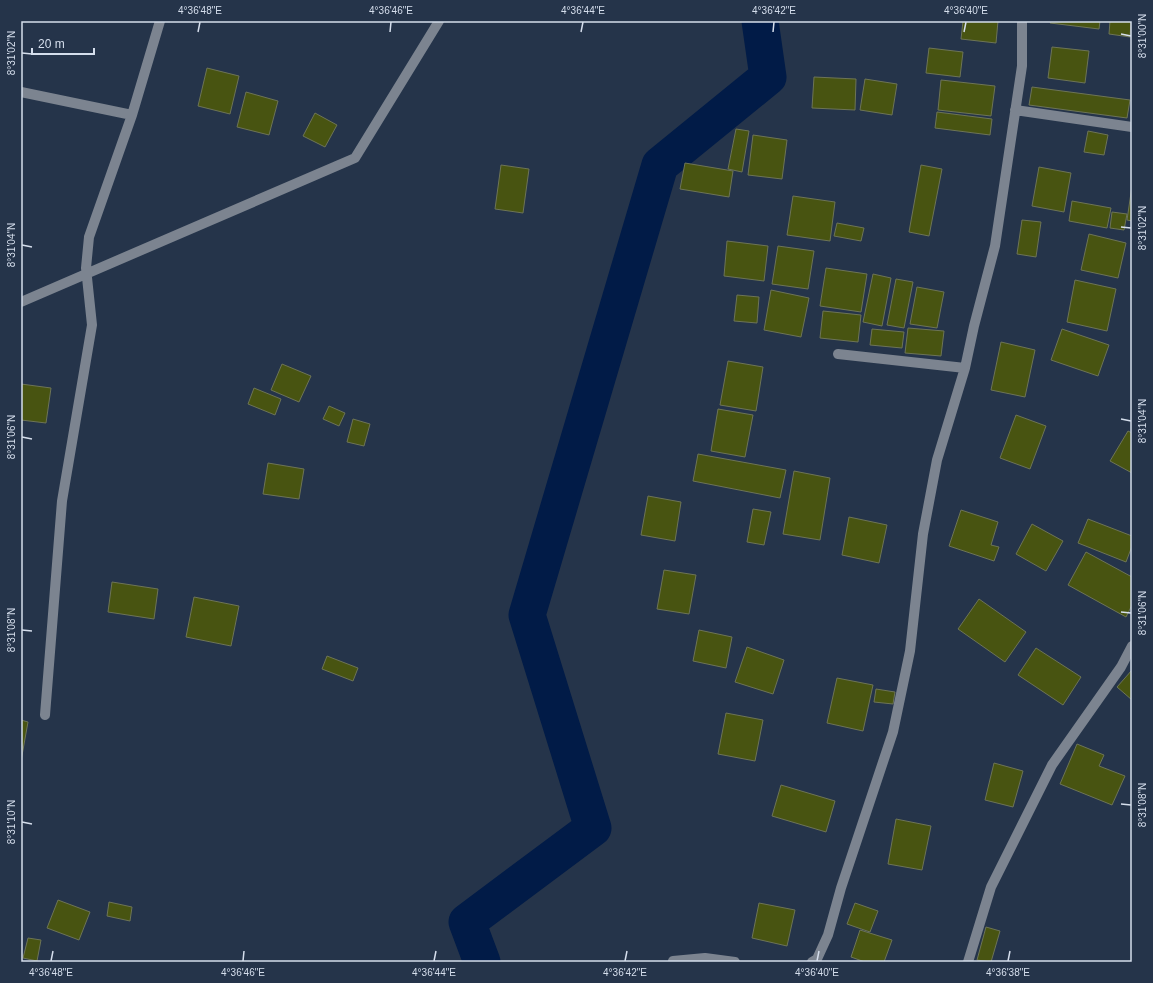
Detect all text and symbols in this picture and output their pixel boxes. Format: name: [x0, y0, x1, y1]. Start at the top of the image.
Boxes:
text: 4°36'48"E: [178, 5, 222, 16]
text: 4°36'46"E: [369, 5, 413, 16]
text: 4°36'44"E: [561, 5, 605, 16]
text: 4°36'42"E: [752, 5, 796, 16]
text: 4°36'40"E: [944, 5, 988, 16]
text: 8°31'00"N: [1137, 14, 1148, 58]
scale bar: [32, 30, 94, 56]
text: 8°31'02"N: [6, 31, 17, 75]
text: 20 m: [38, 37, 65, 51]
text: 8°31'02"N: [1137, 206, 1148, 250]
text: 8°31'04"N: [6, 223, 17, 267]
text: 8°31'04"N: [1137, 399, 1148, 443]
text: 8°31'06"N: [6, 415, 17, 459]
text: 8°31'06"N: [1137, 591, 1148, 635]
text: 8°31'08"N: [6, 608, 17, 652]
text: 8°31'08"N: [1137, 783, 1148, 827]
text: 8°31'10"N: [6, 800, 17, 844]
text: 4°36'48"E: [29, 967, 73, 978]
text: 4°36'46"E: [221, 967, 265, 978]
text: 4°36'44"E: [412, 967, 456, 978]
text: 4°36'42"E: [603, 967, 647, 978]
text: 4°36'40"E: [795, 967, 839, 978]
text: 4°36'38"E: [986, 967, 1030, 978]

